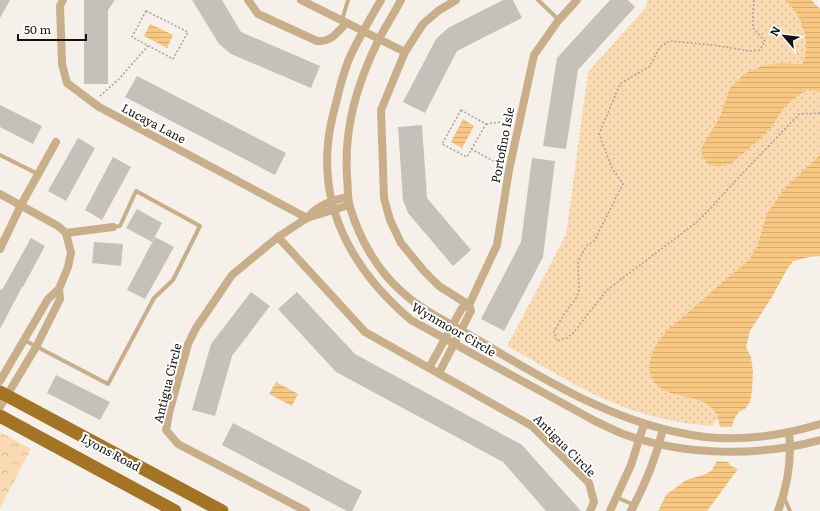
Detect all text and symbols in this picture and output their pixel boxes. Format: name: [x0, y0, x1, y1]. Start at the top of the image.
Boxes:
scale bar: [18, 16, 86, 42]
north arrow: [764, 16, 804, 56]
text: 50 m: [24, 20, 51, 38]
text: N: [765, 23, 784, 39]
street label: Lucaya Lane: [119, 99, 189, 147]
street label: Portofino Isle: [486, 105, 518, 185]
street label: Wynmoor Circle: [408, 297, 500, 361]
street label: Antigua Circle: [148, 341, 186, 425]
street label: Antigua Circle: [530, 410, 600, 480]
street label: Lyons Road: [78, 429, 145, 476]

